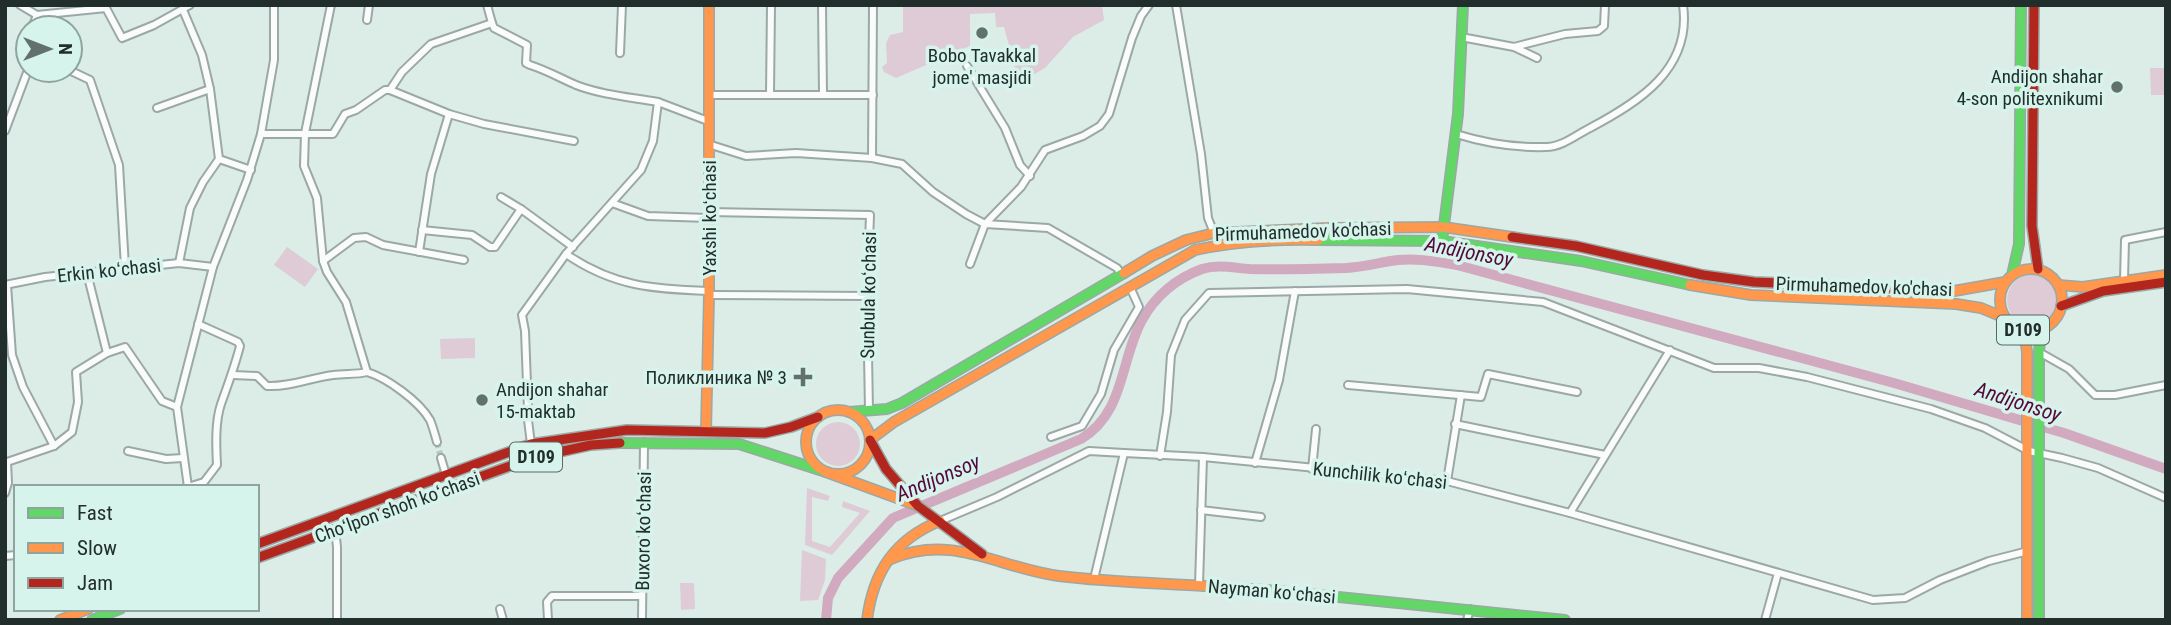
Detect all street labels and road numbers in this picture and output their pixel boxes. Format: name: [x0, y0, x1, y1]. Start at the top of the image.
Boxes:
street label: Yaxshi koʻchasi: [698, 160, 721, 276]
street label: Pirmuhamedov ko'chasi: [1214, 217, 1392, 246]
street label: Sunbula koʻchasi: [856, 231, 881, 359]
street label: Erkin koʻchasi: [56, 254, 162, 287]
street label: Pirmuhamedov ko'chasi: [1775, 272, 1953, 301]
road number: D109: [1997, 316, 2049, 344]
road number: D109: [510, 443, 562, 472]
street label: Kunchilik koʻchasi: [1312, 457, 1448, 494]
street label: Choʻlpon shoh koʻchasi: [312, 467, 483, 548]
street label: Buxoro koʻchasi: [631, 471, 656, 591]
street label: Nayman koʻchasi: [1207, 574, 1337, 609]

